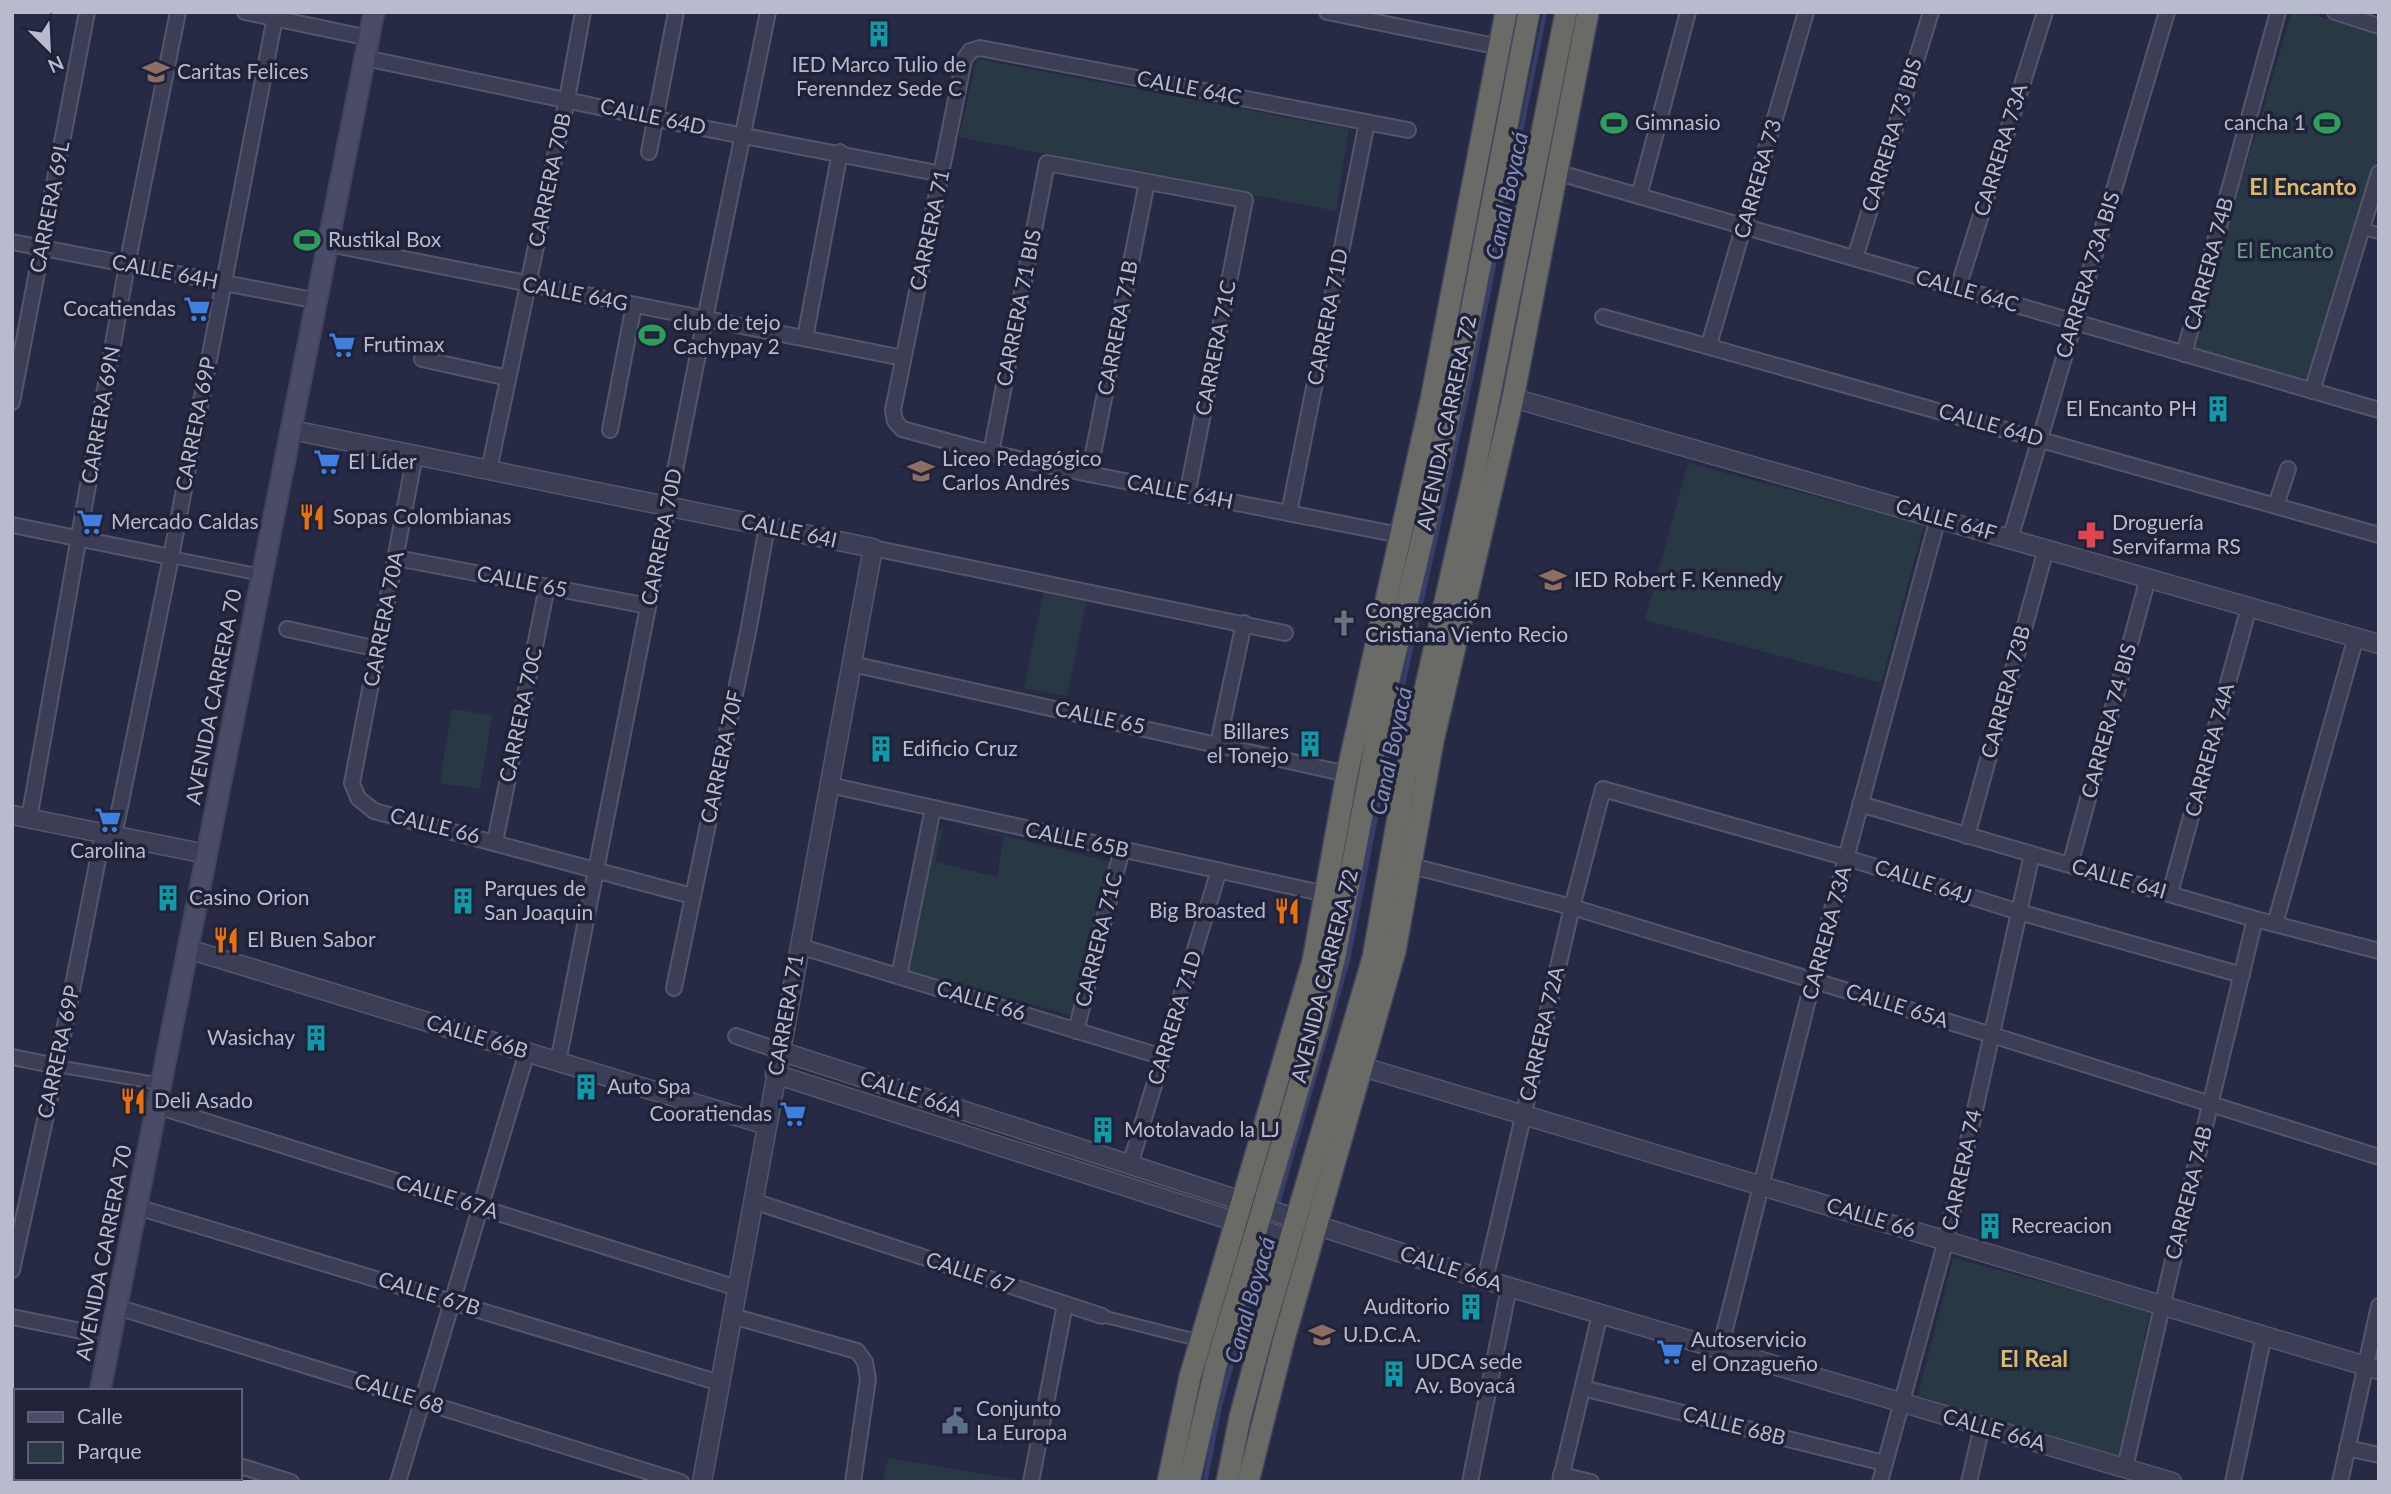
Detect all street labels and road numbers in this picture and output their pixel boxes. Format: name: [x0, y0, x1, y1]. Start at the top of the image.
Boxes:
street label: CARRERA 73 BIS: [1855, 55, 1926, 214]
street label: CALLE 64C: [1135, 64, 1244, 109]
street label: CARRERA 73A: [1968, 80, 2032, 219]
street label: CALLE 64D: [598, 92, 709, 139]
street label: CARRERA 70B: [522, 110, 575, 249]
street label: CARRERA 73: [1728, 116, 1786, 241]
street label: CARRERA 69L: [23, 138, 74, 275]
street label: CARRERA 71: [904, 167, 954, 292]
street label: CARRERA 73A BIS: [2049, 188, 2124, 361]
street label: CARRERA 74B: [2178, 194, 2237, 333]
street label: CARRERA 71 BIS: [990, 227, 1045, 388]
street label: CARRERA 71D: [1301, 246, 1352, 387]
street label: CALLE 64H: [110, 248, 221, 293]
street label: CARRERA 71B: [1091, 258, 1142, 397]
street label: CALLE 64C: [1913, 263, 2022, 316]
street label: CALLE 64G: [520, 270, 630, 315]
street label: CARRERA 71C: [1189, 278, 1240, 417]
street label: AVENIDA CARRERA 72: [1411, 313, 1481, 532]
street label: CARRERA 69N: [75, 344, 124, 485]
street label: CARRERA 69P: [169, 355, 220, 493]
street label: CALLE 64D: [1936, 397, 2047, 450]
street label: CARRERA 70D: [635, 466, 686, 607]
street label: CALLE 64H: [1125, 468, 1236, 513]
street label: CALLE 64F: [1893, 492, 2000, 545]
street label: CALLE 64I: [739, 507, 840, 552]
street label: CARRERA 70A: [357, 548, 408, 688]
street label: CALLE 65: [475, 560, 570, 602]
street label: AVENIDA CARRERA 70: [179, 587, 246, 807]
street label: CARRERA 73B: [1975, 622, 2034, 761]
street label: CARRERA 74 BIS: [2075, 640, 2140, 801]
street label: CARRERA 70C: [493, 645, 546, 784]
street label: CARRERA 74A: [2179, 679, 2239, 819]
street label: CARRERA 70F: [694, 688, 747, 825]
street label: CALLE 65: [1053, 695, 1148, 738]
street label: CALLE 66: [388, 801, 483, 848]
street label: CALLE 65B: [1023, 815, 1131, 862]
street label: CALLE 64I: [2069, 852, 2170, 903]
street label: CALLE 64J: [1872, 853, 1975, 908]
street label: CARRERA 73A: [1796, 862, 1856, 1002]
street label: AVENIDA CARRERA 72: [1285, 866, 1362, 1085]
street label: CARRERA 71C: [1069, 870, 1126, 1009]
street label: CARRERA 71D: [1141, 947, 1206, 1088]
street label: CARRERA 71: [762, 952, 808, 1078]
street label: CARRERA 72A: [1513, 963, 1568, 1103]
street label: CALLE 66: [934, 974, 1029, 1025]
street label: CALLE 65A: [1843, 977, 1952, 1032]
street label: CARRERA 69P: [31, 983, 84, 1121]
street label: CALLE 66B: [423, 1008, 531, 1063]
street label: CALLE 66A: [857, 1064, 966, 1121]
street label: CARRERA 74: [1936, 1107, 1986, 1232]
street label: CARRERA 74B: [2159, 1123, 2216, 1262]
street label: AVENIDA CARRERA 70: [69, 1143, 136, 1363]
street label: CALLE 67A: [393, 1168, 502, 1223]
street label: CALLE 66: [1824, 1191, 1919, 1242]
street label: CALLE 66A: [1397, 1239, 1506, 1296]
street label: CALLE 67: [923, 1246, 1018, 1298]
street label: CALLE 67B: [375, 1265, 483, 1320]
street label: CALLE 68: [352, 1367, 447, 1418]
street label: CALLE 68B: [1680, 1400, 1788, 1449]
street label: CALLE 66A: [1940, 1402, 2049, 1455]

